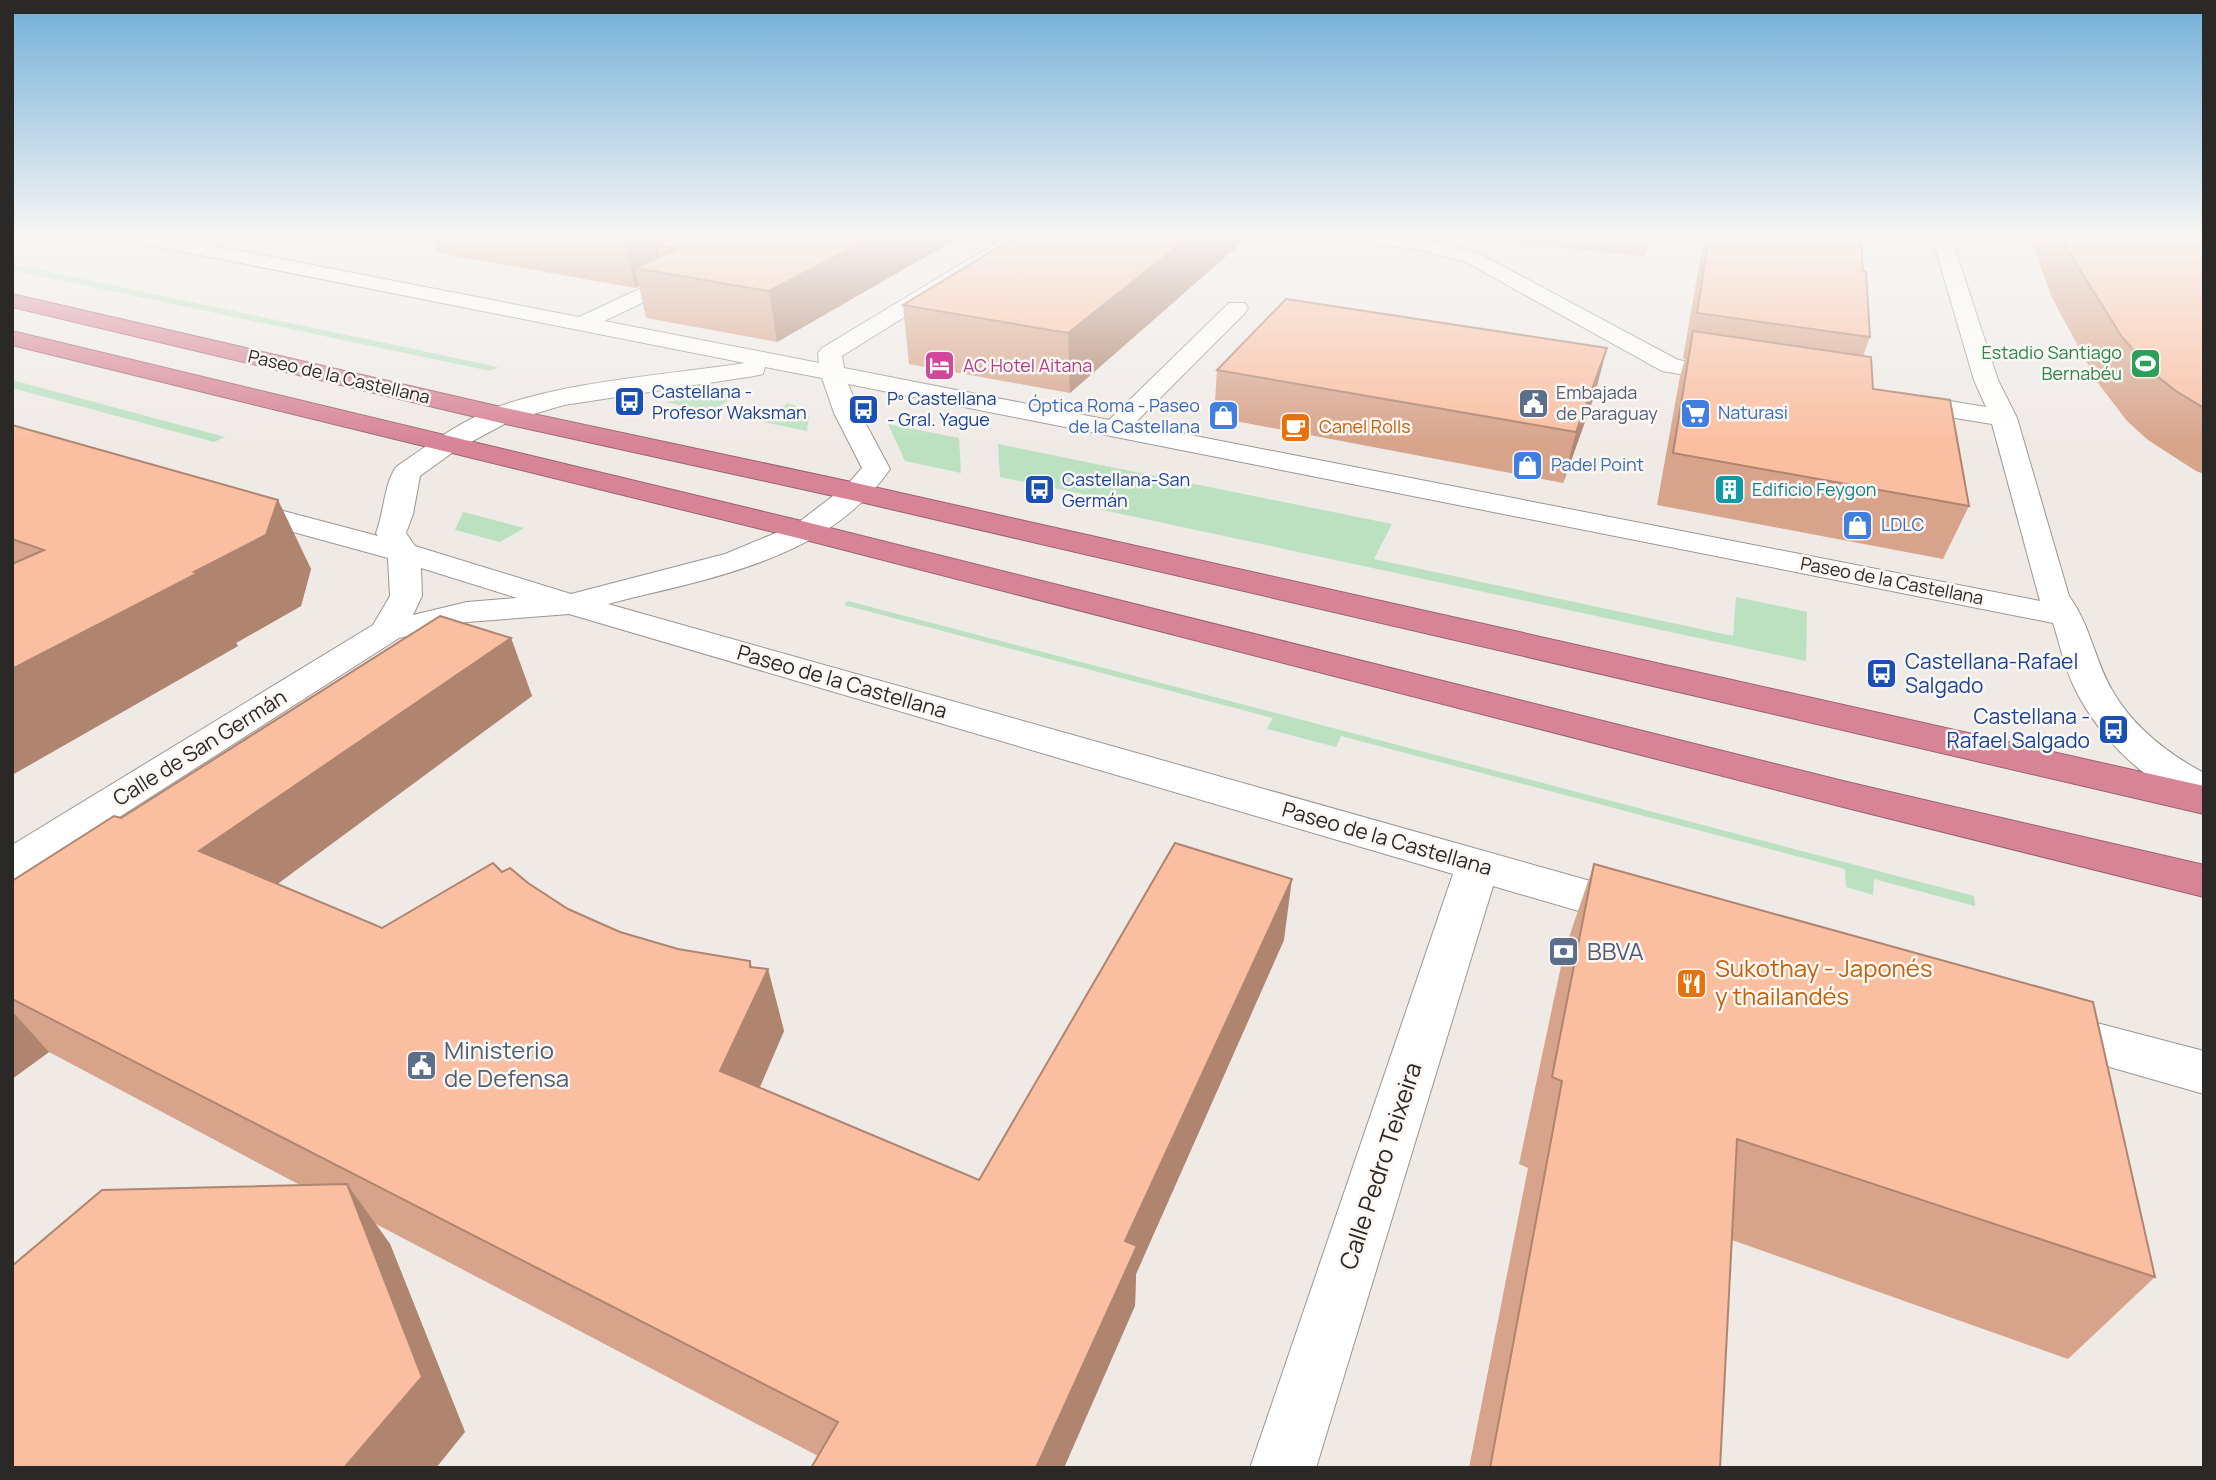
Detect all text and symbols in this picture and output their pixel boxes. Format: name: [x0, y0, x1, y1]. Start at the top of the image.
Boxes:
place label: Estadio Santiago Bernabéu: [1981, 340, 2122, 385]
street label: Paseo de la Castellana: [246, 343, 433, 409]
sports icon: Estadio Santiago Bernabéu: [2128, 346, 2162, 380]
hotel icon: AC Hotel Aitana: [923, 349, 957, 383]
place label: AC Hotel Aitana: [963, 353, 1092, 377]
place label: Castellana - Profesor Waksman: [652, 379, 807, 424]
place label: Embajada de Paraguay: [1556, 380, 1658, 425]
bus stop icon: Castellana - Profesor Waksman: [612, 385, 646, 419]
place label: Pº Castellana - Gral. Yague: [887, 386, 996, 431]
public building icon: Embajada de Paraguay: [1516, 386, 1550, 420]
bus stop icon: Pº Castellana - Gral. Yague: [847, 392, 881, 426]
place label: Óptica Roma - Paseo de la Castellana: [1028, 393, 1200, 438]
supermarket icon: Naturasi: [1678, 396, 1712, 430]
shop icon: Óptica Roma - Paseo de la Castellana: [1206, 399, 1240, 433]
place label: Naturasi: [1718, 400, 1788, 424]
cafe icon: Canel Rolls: [1279, 410, 1313, 444]
place label: Canel Rolls: [1319, 414, 1411, 438]
shop icon: Padel Point: [1511, 448, 1545, 482]
place label: Padel Point: [1551, 452, 1644, 476]
place label: Castellana-San Germán: [1062, 467, 1190, 512]
bus stop icon: Castellana-San Germán: [1022, 473, 1056, 507]
building icon: Edificio Feygon: [1712, 473, 1746, 507]
place label: Edificio Feygon: [1752, 477, 1877, 501]
shop icon: LDLC: [1841, 508, 1875, 542]
place label: LDLC: [1881, 512, 1924, 536]
street label: Paseo de la Castellana: [1799, 550, 1986, 610]
street label: Paseo de la Castellana: [734, 638, 950, 724]
place label: Castellana-Rafael Salgado: [1905, 647, 2078, 699]
bus stop icon: Castellana-Rafael Salgado: [1865, 657, 1899, 691]
street label: Calle de San Germán: [107, 682, 292, 812]
place label: Castellana - Rafael Salgado: [1946, 702, 2090, 754]
bus stop icon: Castellana - Rafael Salgado: [2096, 712, 2130, 746]
street label: Paseo de la Castellana: [1279, 795, 1495, 881]
place label: BBVA: [1587, 934, 1644, 967]
bank icon: BBVA: [1547, 935, 1581, 969]
place label: Sukothay - Japonés y thailandés: [1715, 951, 1932, 1012]
restaurant icon: Sukothay - Japonés y thailandés: [1675, 966, 1709, 1000]
place label: Ministerio de Defensa: [444, 1033, 569, 1094]
public building icon: Ministerio de Defensa: [404, 1048, 438, 1082]
street label: Calle Pedro Teixeira: [1331, 1058, 1429, 1273]

